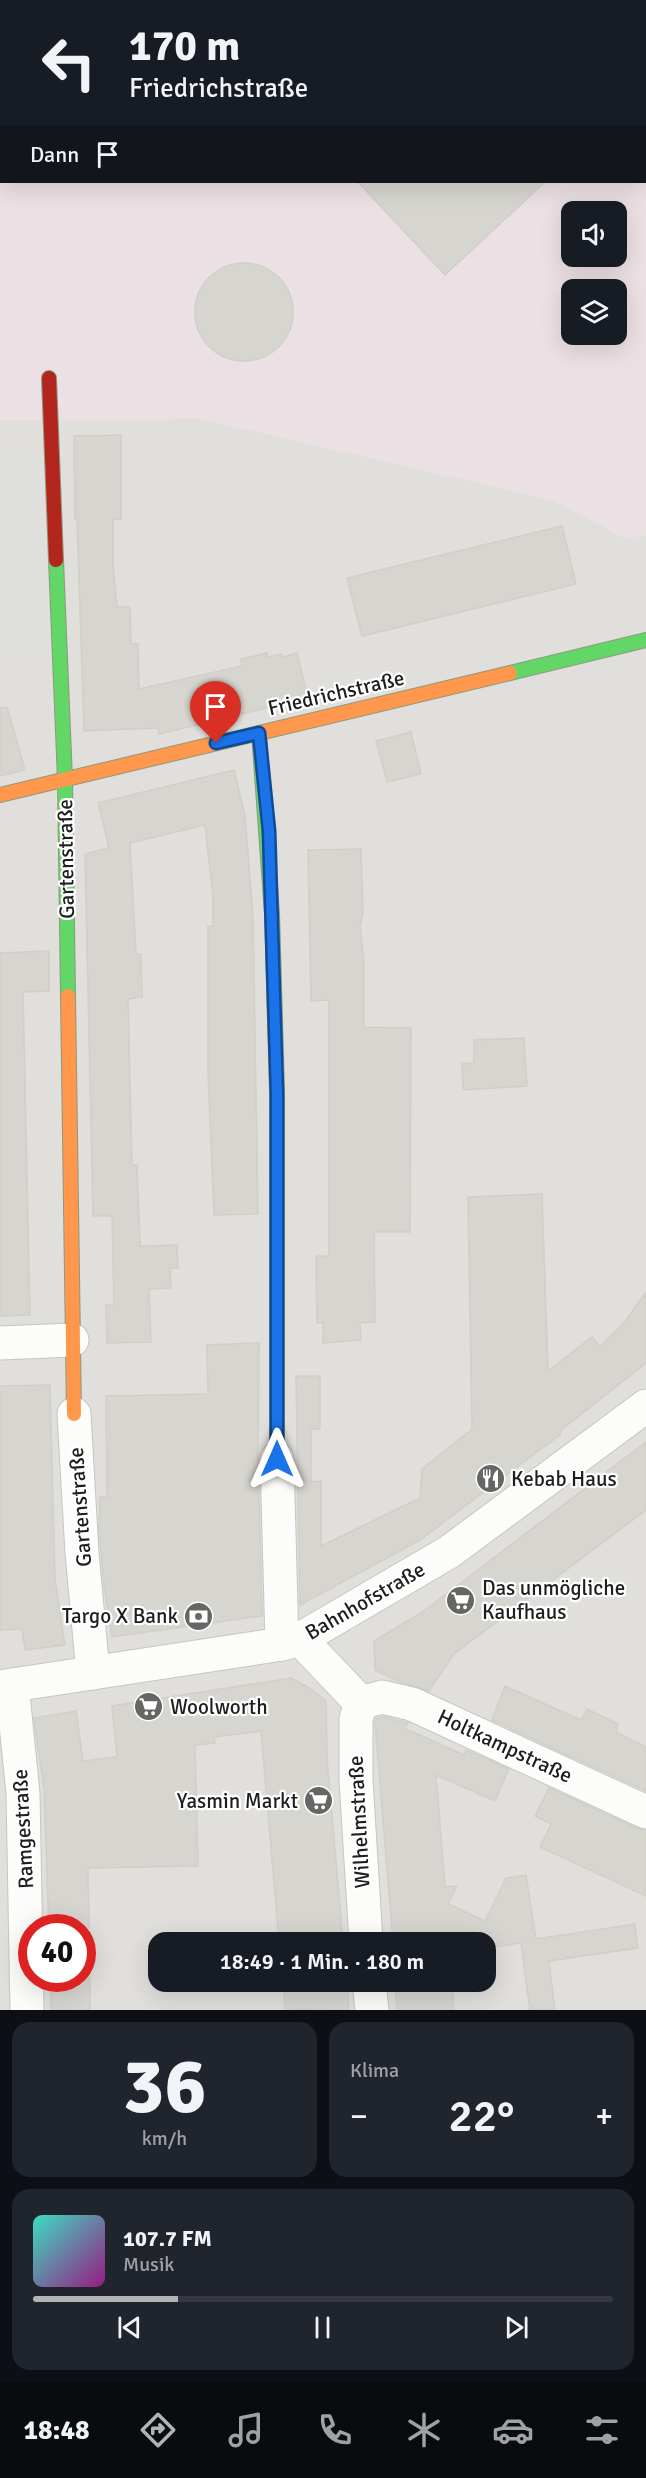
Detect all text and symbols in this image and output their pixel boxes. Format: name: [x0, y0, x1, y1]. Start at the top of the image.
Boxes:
text: 170 m: [129, 21, 240, 72]
icon: left: [30, 24, 108, 102]
text: Friedrichstraße: [129, 72, 308, 105]
icon: arrive: [91, 138, 124, 171]
text: Dann: [30, 141, 79, 168]
map controls: [561, 201, 627, 345]
button: sound: [561, 201, 627, 267]
button: layers: [561, 279, 627, 345]
street label: Friedrichstraße: [265, 665, 407, 721]
pin: [190, 681, 241, 743]
icon: arrive: [199, 690, 232, 723]
street label: Gartenstraße: [52, 799, 80, 919]
position arrow: [245, 1427, 309, 1491]
street label: Gartenstraße: [63, 1446, 97, 1568]
restaurant icon: Kebab Haus: [474, 1463, 506, 1495]
place label: Kebab Haus: [511, 1466, 617, 1492]
street label: Bahnhofstraße: [301, 1556, 429, 1646]
place label: Das unmögliche Kaufhaus: [482, 1575, 625, 1625]
supermarket icon: Das unmögliche Kaufhaus: [445, 1584, 477, 1616]
bank icon: Targo X Bank: [183, 1600, 215, 1632]
place label: Targo X Bank: [62, 1603, 178, 1629]
supermarket icon: Woolworth: [133, 1691, 165, 1723]
place label: Woolworth: [170, 1694, 268, 1720]
street label: Holtkampstraße: [433, 1703, 577, 1789]
street label: Wilhelmstraße: [343, 1755, 375, 1889]
street label: Ramgestraße: [7, 1768, 39, 1890]
supermarket icon: Yasmin Markt: [303, 1785, 335, 1817]
place label: Yasmin Markt: [177, 1788, 298, 1814]
speed limit sign: 40: [18, 1914, 96, 1992]
text: 18:49 · 1 Min. · 180 m: [220, 1948, 424, 1975]
text: 36: [122, 2039, 207, 2135]
text: Klima: [350, 2058, 399, 2083]
text: 22°: [449, 2089, 514, 2144]
text: −: [350, 2096, 368, 2137]
text: +: [595, 2096, 613, 2137]
text: km/h: [142, 2126, 187, 2151]
text: 107.7 FM: [123, 2225, 212, 2252]
text: Musik: [123, 2252, 174, 2277]
icon: previous: [113, 2311, 146, 2344]
icon: pause: [306, 2311, 339, 2344]
icon: next: [500, 2311, 533, 2344]
icon: directions: [137, 2409, 179, 2451]
icon: music: [225, 2409, 267, 2451]
icon: phone: [314, 2409, 356, 2451]
icon: climate: [403, 2409, 445, 2451]
icon: car: [492, 2409, 534, 2451]
icon: filters: [581, 2409, 623, 2451]
text: 18:48: [23, 2414, 90, 2447]

